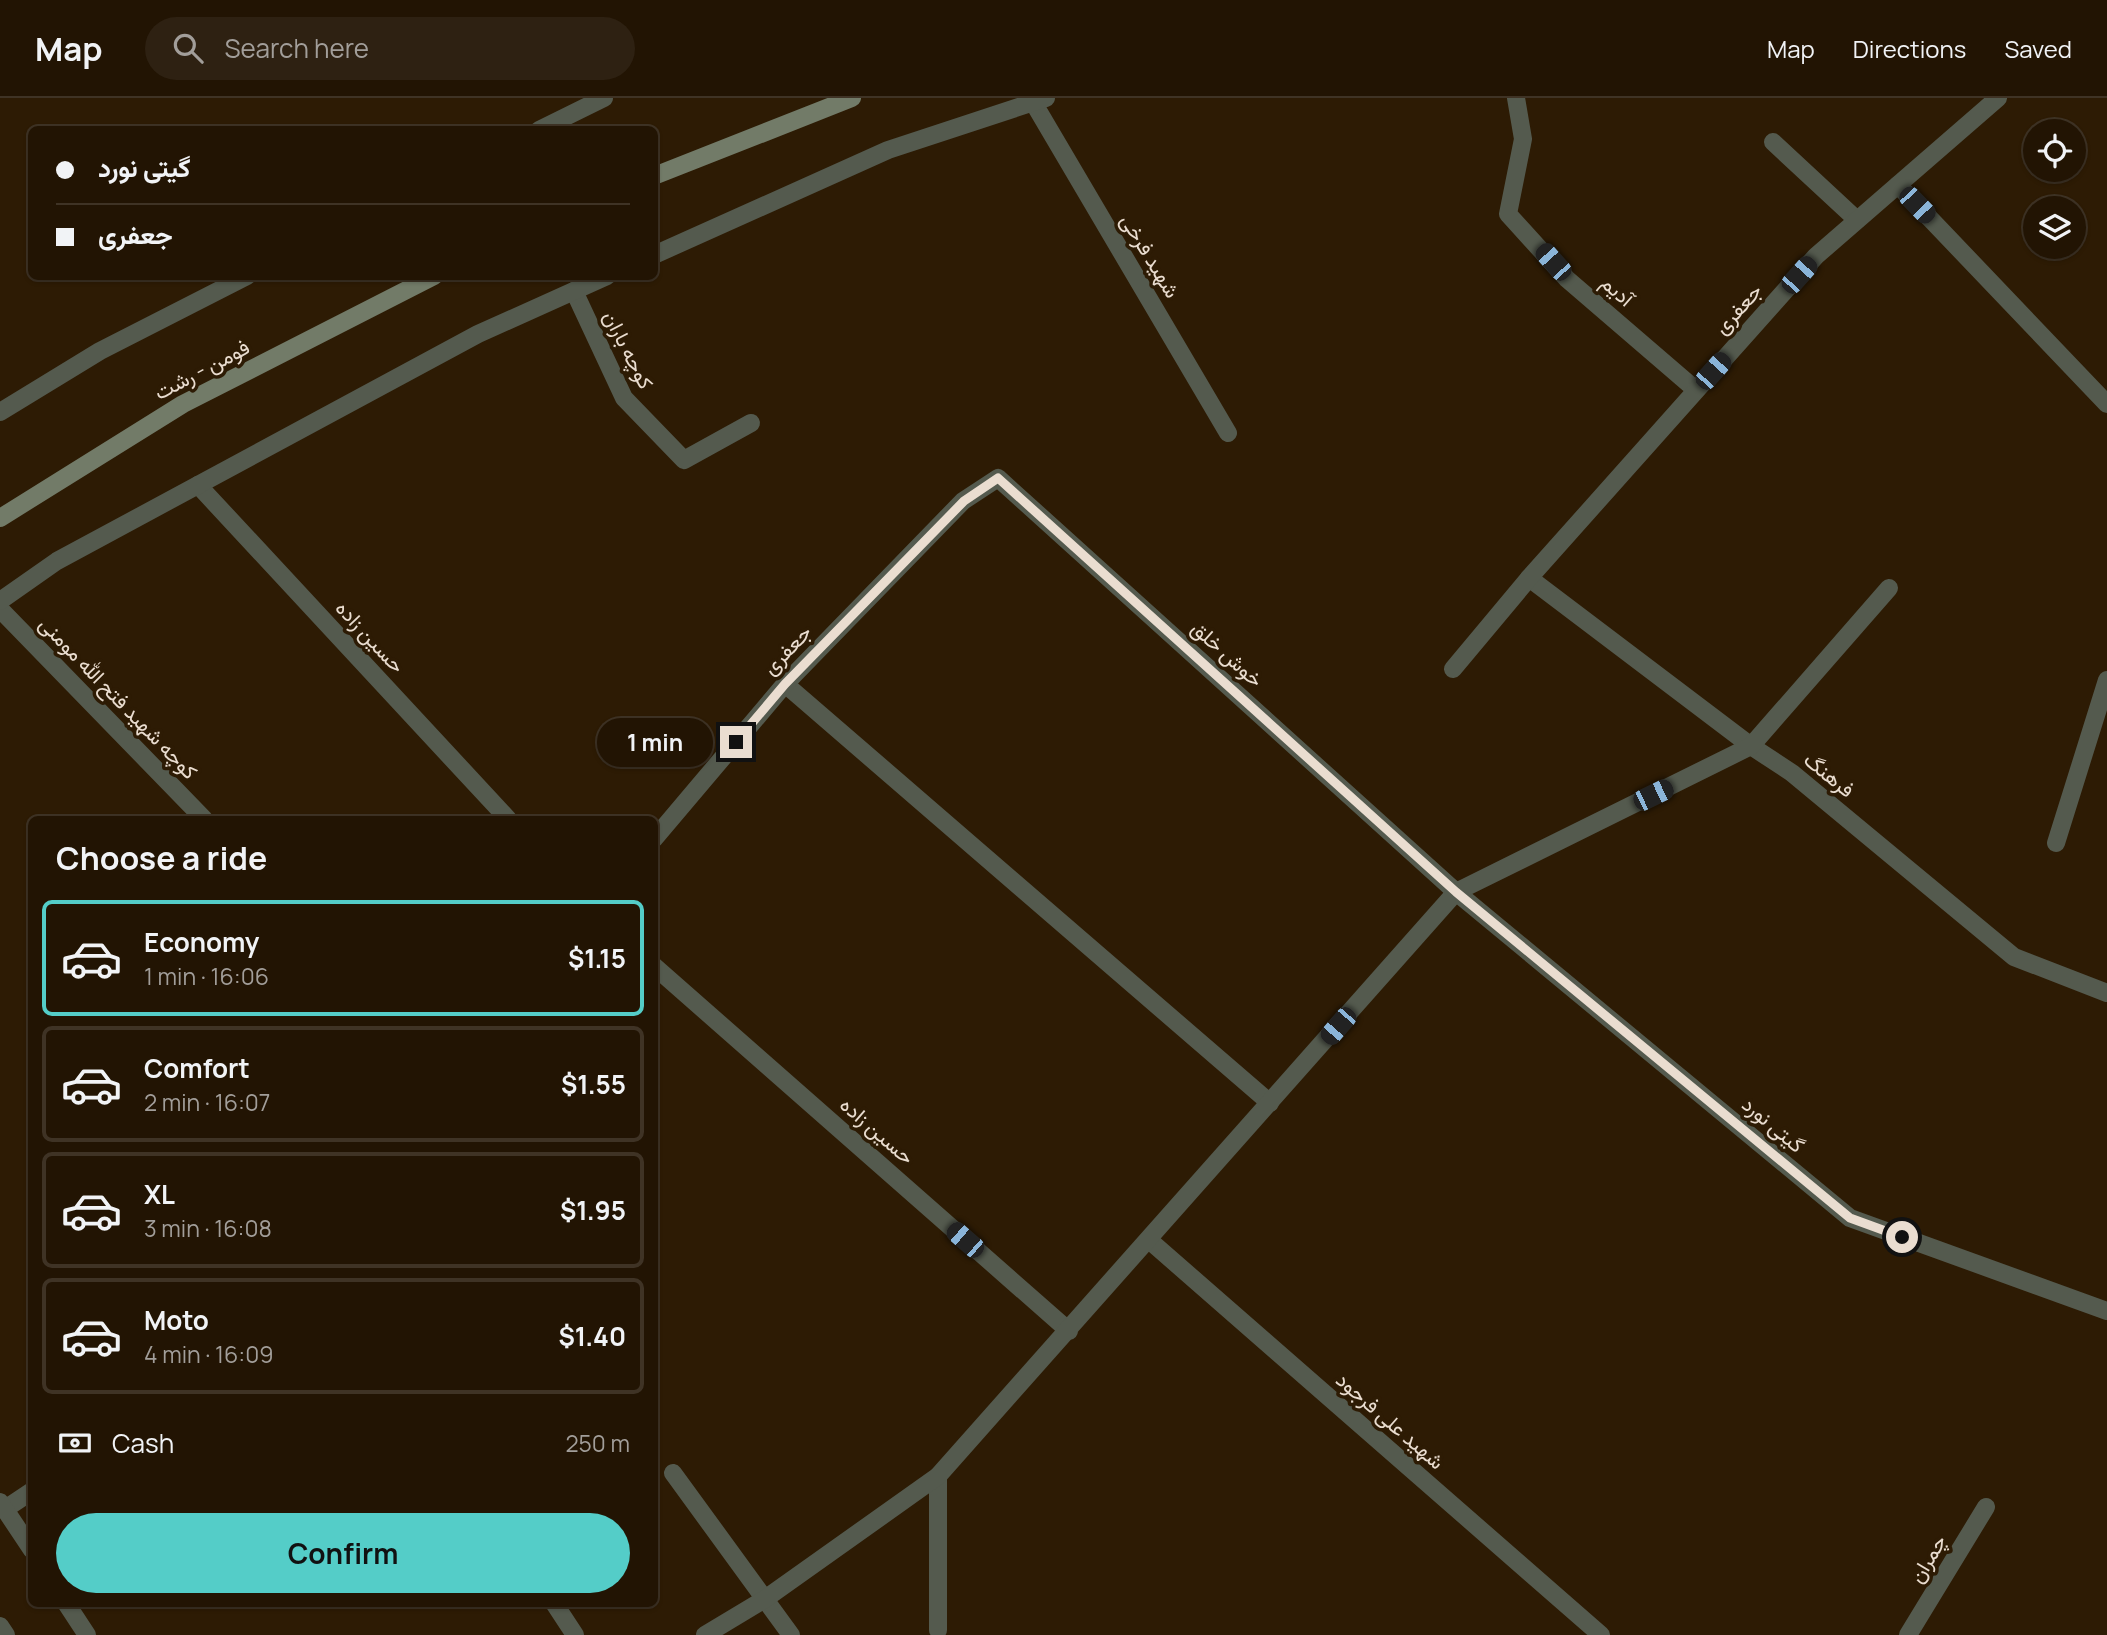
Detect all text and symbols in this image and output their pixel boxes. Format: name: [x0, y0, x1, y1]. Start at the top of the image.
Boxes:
search box: [145, 17, 635, 80]
text: Map: [35, 26, 103, 71]
icon: search: [169, 29, 207, 67]
text: Search here: [225, 30, 369, 66]
text: Map: [1767, 32, 1815, 65]
text: Directions: [1853, 32, 1966, 65]
text: Saved: [2004, 32, 2072, 65]
map controls: [2023, 119, 2086, 259]
button: locate: [2023, 119, 2086, 182]
text: گیتی نورد: [98, 149, 191, 185]
car: [1895, 183, 1940, 227]
button: layers: [2023, 196, 2086, 259]
street label: شهید فرخی: [1115, 208, 1187, 303]
text: جعفری: [98, 216, 173, 252]
car: [1532, 239, 1575, 285]
car: [1778, 252, 1821, 298]
street label: آدیم: [1595, 268, 1642, 314]
street label: جعفری: [1707, 277, 1768, 340]
street label: کوچه باران: [596, 306, 661, 394]
street label: فومن - رشت: [149, 332, 254, 406]
car: [1692, 348, 1735, 394]
street label: حسین زاده: [330, 594, 412, 679]
street label: کوچه شهید فتح الله مومنی: [33, 610, 204, 786]
street label: خوش خلق: [1186, 614, 1270, 693]
street label: جعفری: [756, 618, 817, 680]
callout: 1 min: [596, 718, 712, 766]
text: 1 min: [627, 726, 683, 758]
route end: [720, 726, 752, 758]
street label: فرهنگ: [1798, 745, 1861, 803]
car: [1630, 776, 1677, 814]
text: Choose a ride: [56, 836, 267, 880]
text: Economy: [144, 924, 259, 960]
icon: car: [60, 927, 123, 990]
text: $1.15: [568, 940, 626, 976]
text: 1 min · 16:06: [144, 960, 269, 992]
car: [1317, 1003, 1360, 1049]
text: Comfort: [144, 1050, 250, 1086]
icon: car: [60, 1053, 123, 1116]
text: $1.55: [561, 1066, 626, 1102]
text: 2 min · 16:07: [144, 1086, 270, 1118]
street label: حسین زاده: [835, 1090, 921, 1170]
street label: گیتی نورد: [1737, 1090, 1811, 1158]
text: XL: [144, 1176, 175, 1212]
icon: car: [60, 1179, 123, 1242]
text: $1.95: [560, 1192, 626, 1228]
text: 3 min · 16:08: [144, 1212, 272, 1244]
car: [943, 1218, 988, 1262]
route start: [1886, 1221, 1918, 1253]
text: Moto: [144, 1302, 209, 1338]
icon: car: [60, 1305, 123, 1368]
text: $1.40: [559, 1318, 626, 1354]
text: 4 min · 16:09: [144, 1338, 274, 1370]
street label: شهید علی فرجود: [1331, 1365, 1451, 1475]
icon: cash: [56, 1424, 94, 1462]
text: Cash: [112, 1425, 174, 1461]
text: 250 m: [565, 1427, 630, 1459]
button: Confirm: [56, 1513, 630, 1593]
street label: چمران: [1902, 1529, 1953, 1588]

